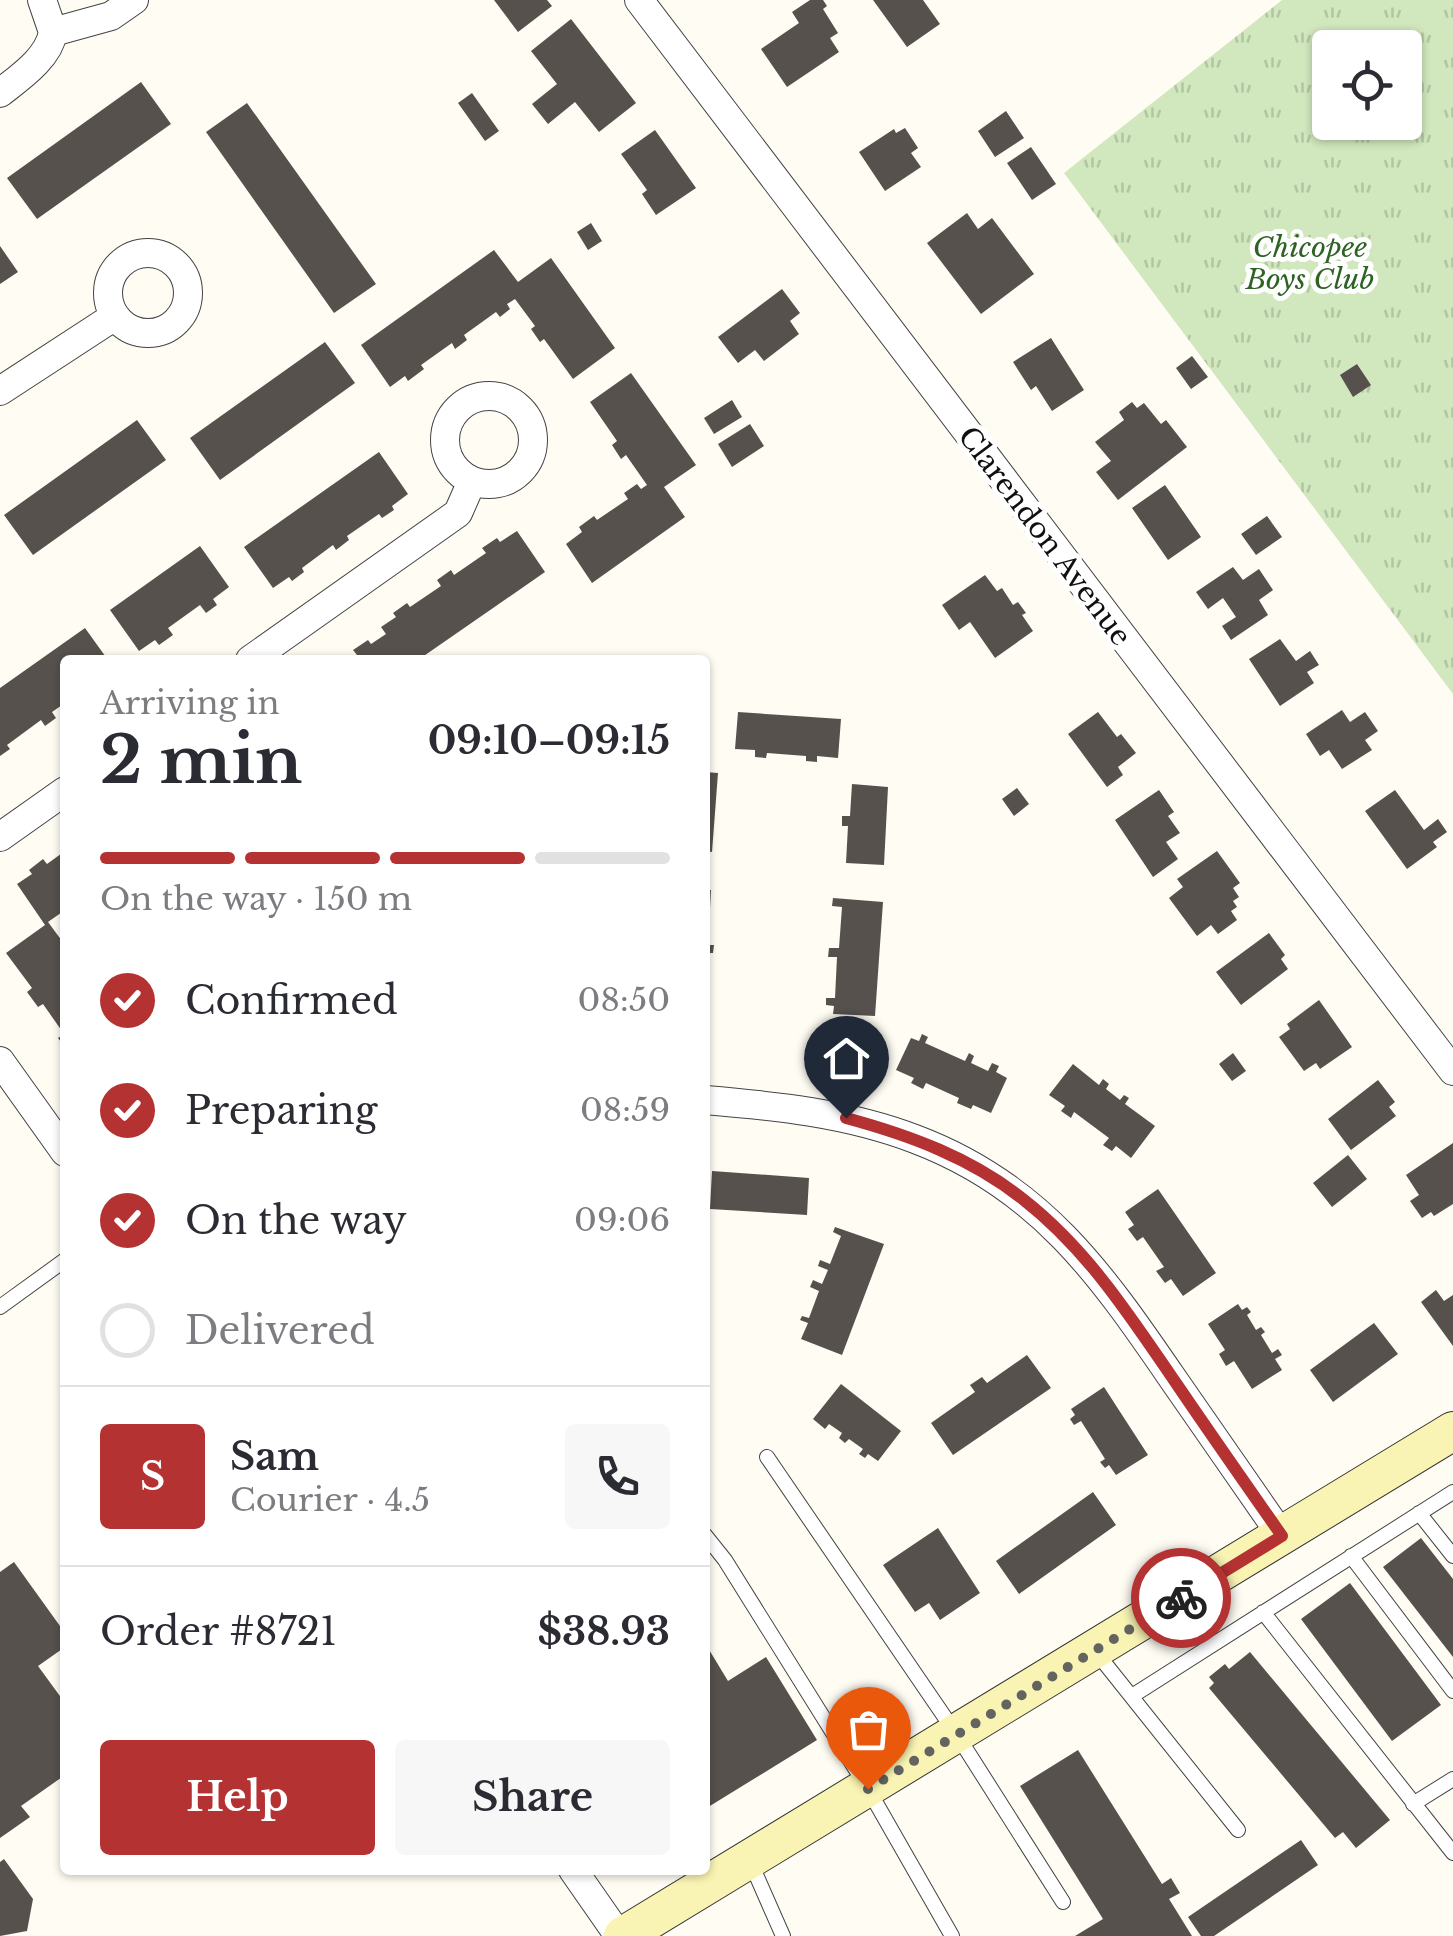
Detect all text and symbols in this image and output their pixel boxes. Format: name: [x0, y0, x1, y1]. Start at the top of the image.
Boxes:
map controls: [1312, 30, 1422, 140]
button: locate: [1312, 30, 1422, 140]
park label: Chicopee Boys Club: [1245, 230, 1374, 297]
street label: Clarendon Avenue: [951, 420, 1138, 653]
text: Arriving in: [100, 683, 279, 723]
text: 09:10–09:15: [428, 717, 670, 764]
text: 2 min: [100, 720, 302, 801]
text: On the way · 150 m: [100, 879, 412, 919]
icon: check: [100, 973, 155, 1028]
text: Confirmed: [185, 977, 398, 1024]
text: 08:50: [578, 980, 670, 1020]
pin: [804, 1016, 889, 1119]
icon: home: [819, 1031, 874, 1086]
icon: check: [100, 1083, 155, 1138]
text: Preparing: [185, 1087, 377, 1134]
text: 08:59: [580, 1090, 670, 1130]
icon: check: [100, 1193, 155, 1248]
text: On the way: [185, 1197, 407, 1244]
text: 09:06: [574, 1200, 670, 1240]
text: Delivered: [185, 1307, 375, 1354]
button: phone: [565, 1424, 670, 1529]
text: Sam: [230, 1433, 319, 1480]
text: S: [140, 1453, 165, 1500]
text: Courier · 4.5: [230, 1480, 430, 1520]
courier: [1131, 1548, 1231, 1648]
icon: bike: [1154, 1571, 1209, 1626]
text: Order #8721: [100, 1608, 337, 1655]
text: $38.93: [537, 1608, 670, 1655]
pin: [826, 1687, 911, 1790]
icon: bag: [841, 1702, 896, 1757]
button: Help: [100, 1740, 375, 1855]
button: Share: [395, 1740, 670, 1855]

